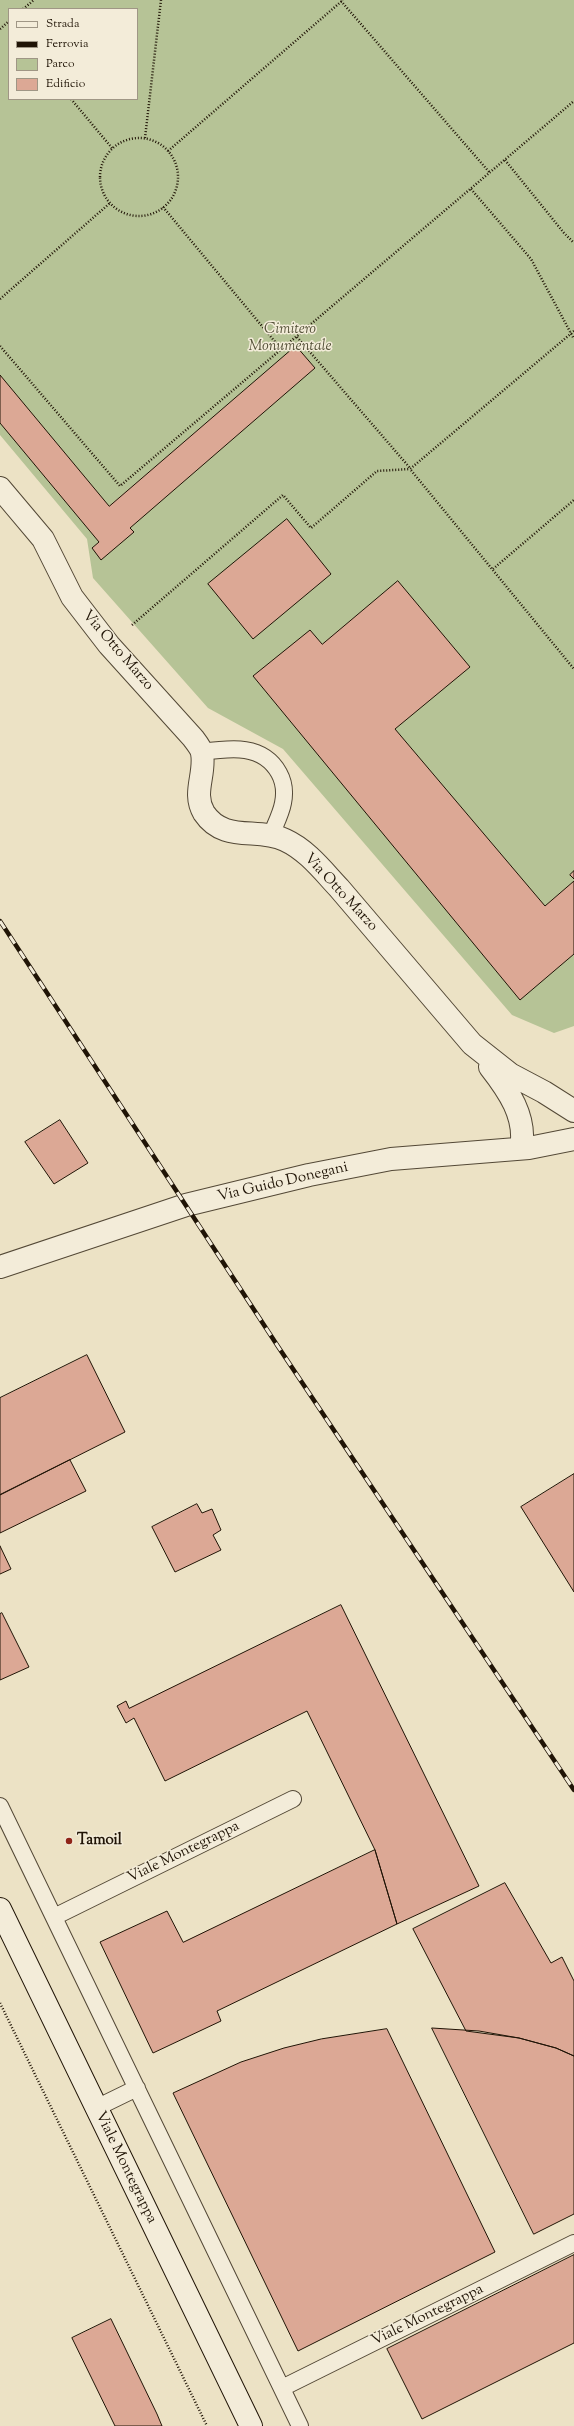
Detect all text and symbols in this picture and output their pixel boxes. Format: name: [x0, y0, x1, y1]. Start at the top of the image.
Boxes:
legend: [8, 8, 138, 100]
text: Strada: [46, 15, 79, 33]
text: Ferrovia: [46, 35, 89, 53]
text: Parco: [46, 55, 74, 73]
text: Edificio: [46, 75, 85, 93]
park label: Cimitero Monumentale: [248, 321, 332, 356]
street label: Via Otto Marzo: [77, 607, 157, 695]
street label: Via Otto Marzo: [299, 850, 381, 936]
street label: Via Guido Donegani: [216, 1159, 350, 1207]
street label: Viale Montegrappa: [125, 1818, 243, 1888]
place label: Tamoil: [77, 1832, 122, 1850]
marker: Tamoil: [64, 1836, 74, 1846]
street label: Viale Montegrappa: [90, 2109, 160, 2227]
street label: Viale Montegrappa: [369, 2281, 487, 2351]

